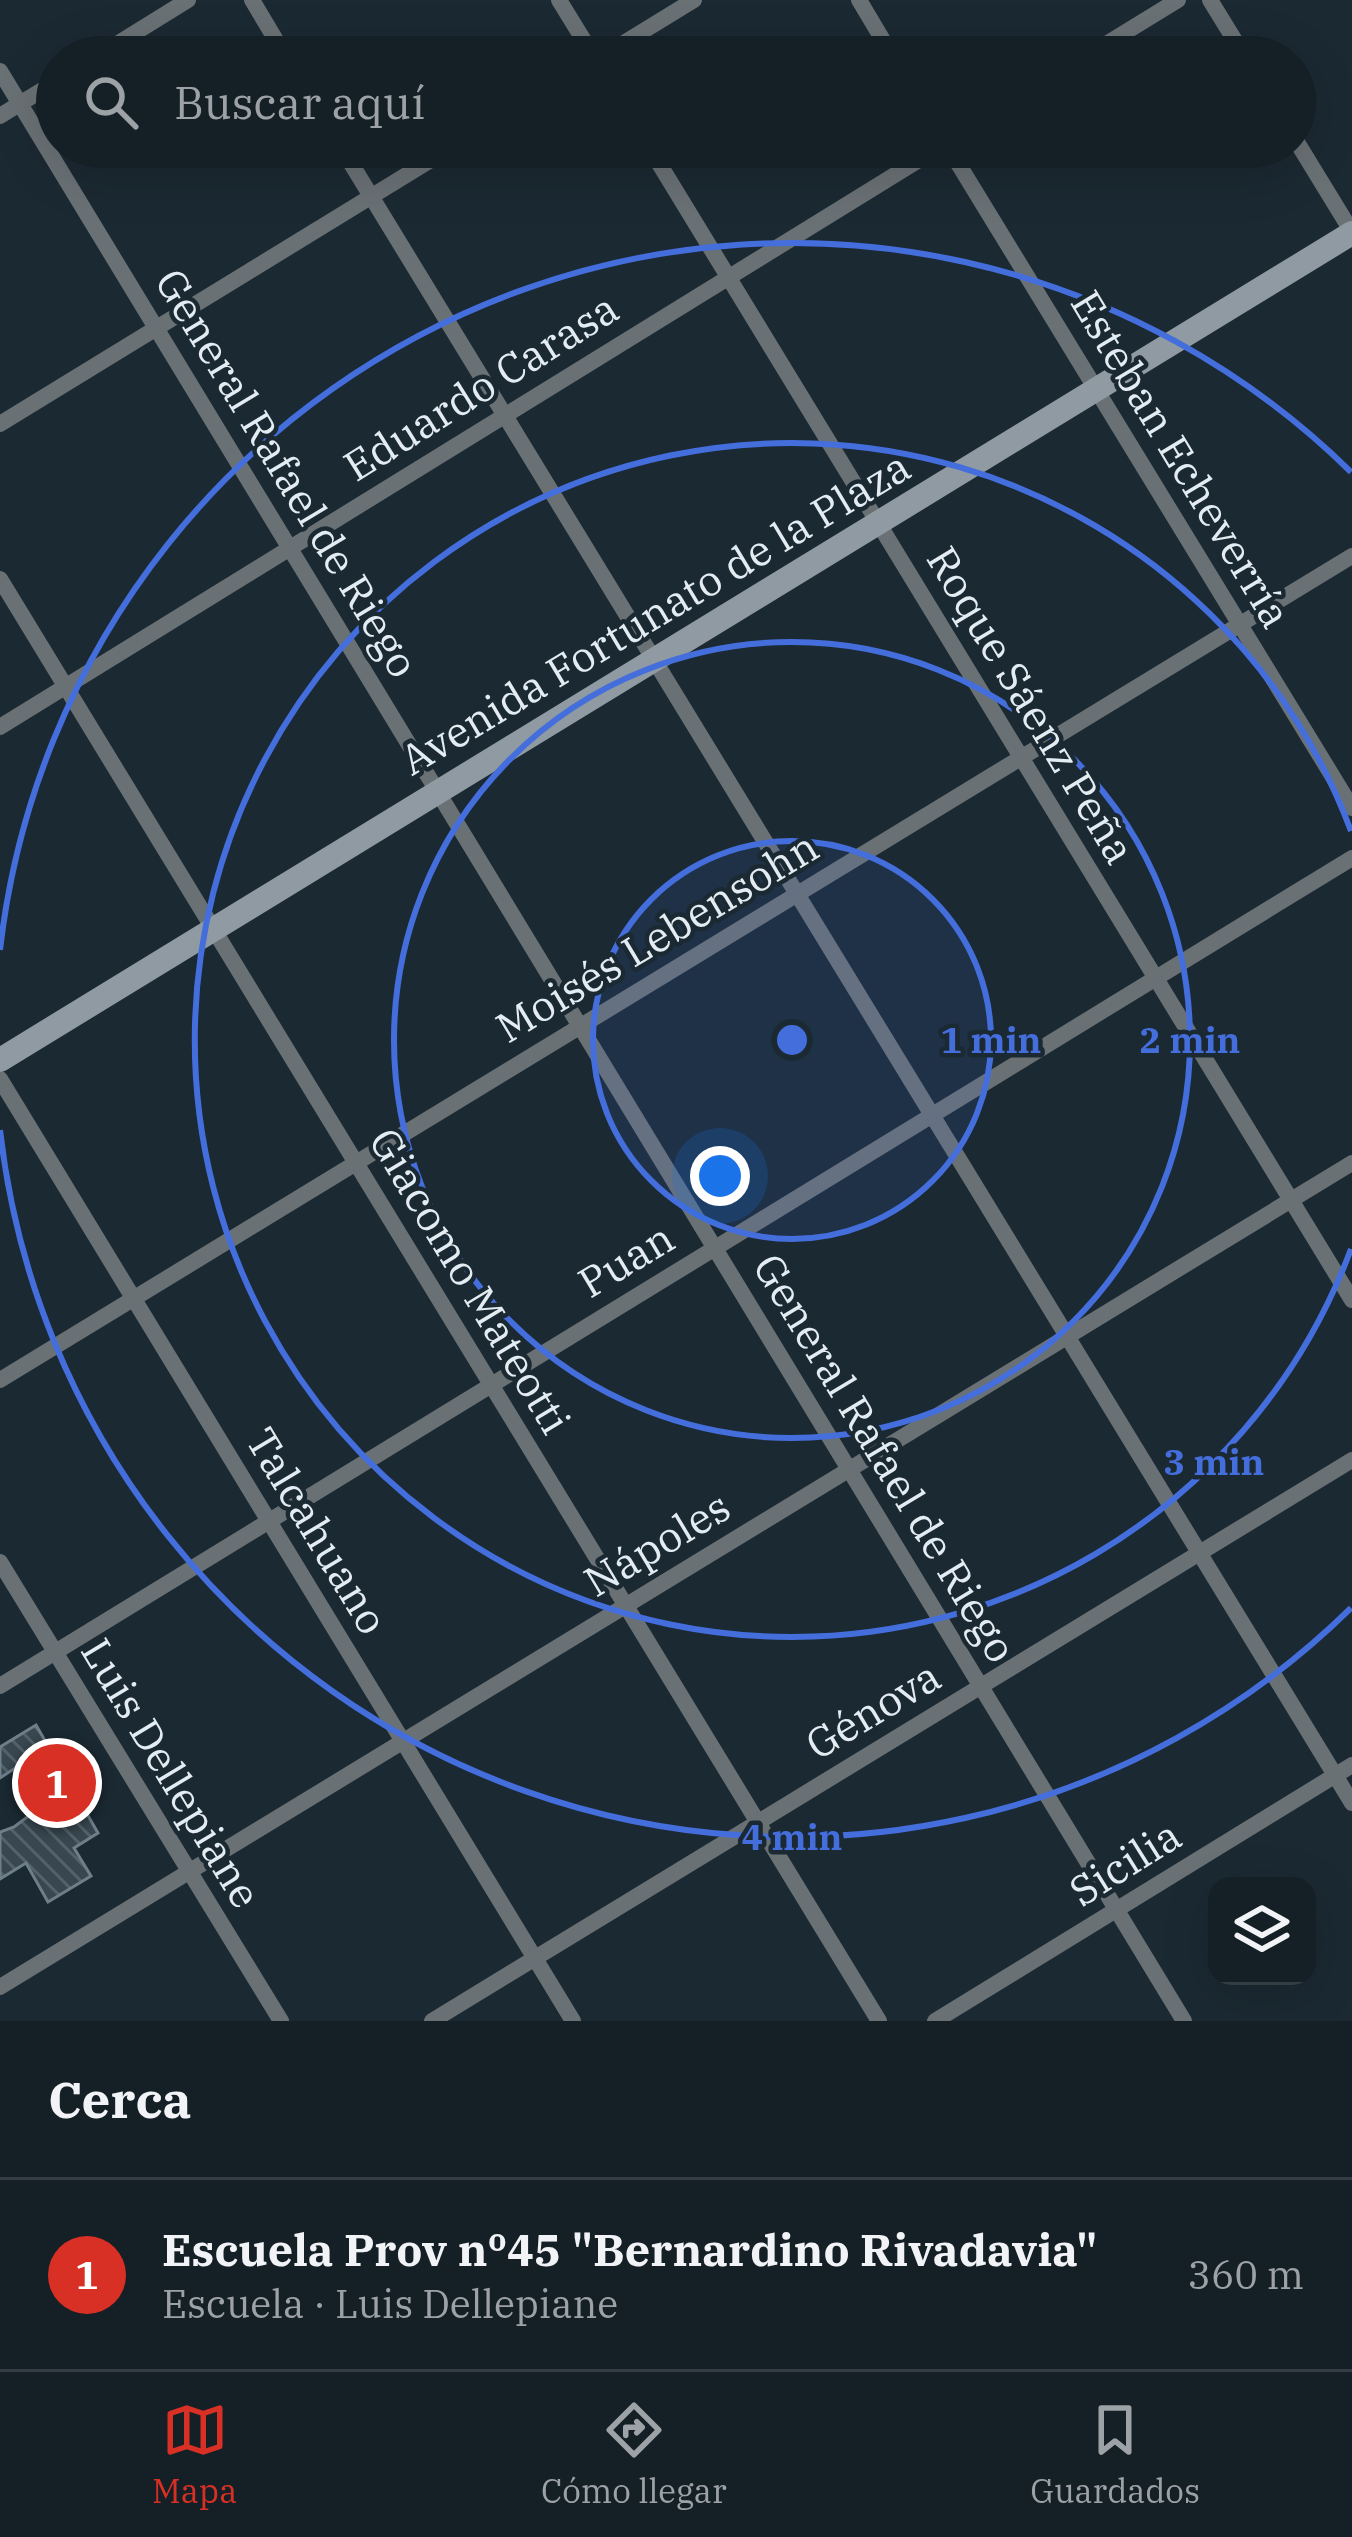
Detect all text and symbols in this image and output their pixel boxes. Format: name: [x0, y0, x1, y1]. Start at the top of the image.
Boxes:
search box: [36, 36, 1316, 168]
icon: search: [78, 69, 144, 135]
text: Buscar aquí: [174, 73, 425, 131]
street label: General Rafael de Riego: [144, 258, 431, 687]
street label: Eduardo Carasa: [333, 280, 628, 493]
street label: Esteban Echeverría: [1059, 280, 1304, 638]
street label: Avenida Fortunato de la Plaza: [390, 438, 920, 787]
street label: Roque Sáenz Peña: [915, 536, 1148, 874]
street label: Moisés Lebensohn: [486, 819, 828, 1054]
text: 1 min: [941, 1016, 1041, 1063]
text: 2 min: [1140, 1016, 1240, 1063]
centre of rings: [771, 1019, 813, 1061]
street label: Giacomo Mateotti: [357, 1118, 583, 1444]
your location: [690, 1146, 750, 1206]
street label: Puan: [568, 1210, 684, 1309]
street label: General Rafael de Riego: [742, 1243, 1029, 1672]
street label: Talcahuano: [234, 1417, 401, 1644]
text: 3 min: [1164, 1438, 1264, 1485]
street label: Nápoles: [574, 1479, 740, 1609]
street label: Luis Dellepiane: [69, 1628, 274, 1918]
street label: Génova: [795, 1648, 950, 1771]
pin: 1: [18, 1738, 96, 1828]
street label: Sicilia: [1059, 1807, 1191, 1918]
text: 4 min: [742, 1813, 842, 1860]
map controls: [1208, 1877, 1316, 1985]
button: layers: [1208, 1877, 1316, 1985]
text: Cerca: [48, 2066, 192, 2132]
text: Escuela Prov nº45 "Bernardino Rivadavia": [162, 2220, 1098, 2278]
text: 1: [75, 2249, 99, 2300]
text: 360 m: [1188, 2249, 1304, 2300]
text: Escuela · Luis Dellepiane: [162, 2278, 618, 2329]
tab: Mapa: [152, 2397, 237, 2512]
tab: Cómo llegar: [541, 2397, 727, 2512]
tab: Guardados: [1030, 2397, 1200, 2512]

